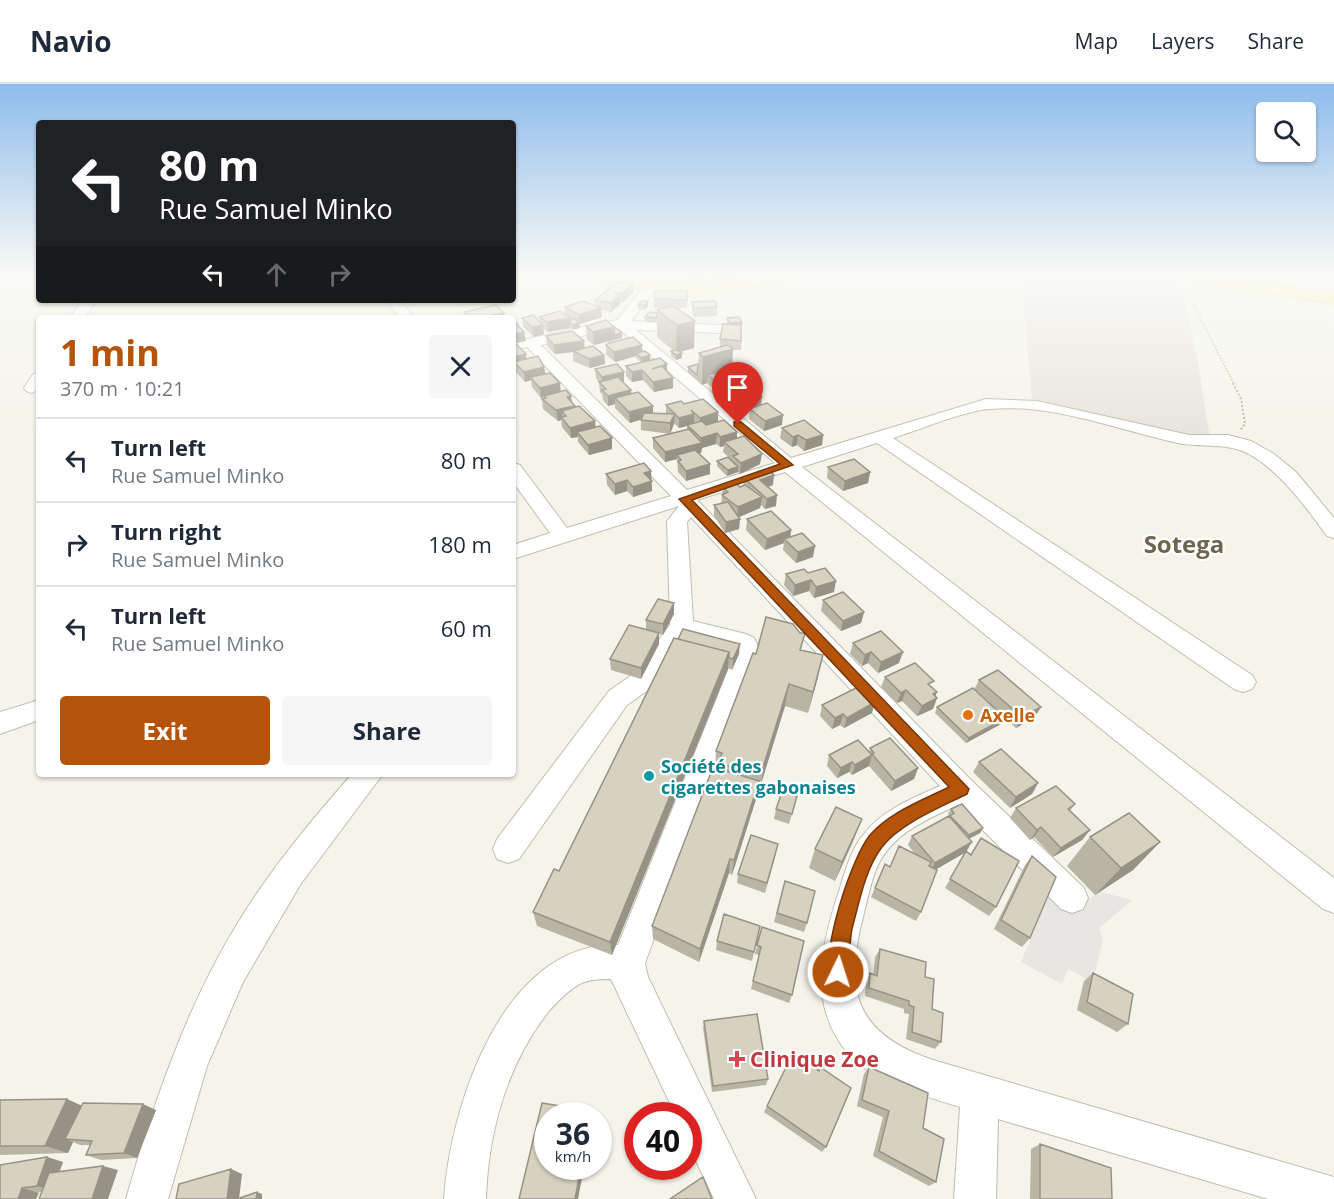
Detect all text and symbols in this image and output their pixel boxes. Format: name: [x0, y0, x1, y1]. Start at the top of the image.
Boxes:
text: Navio: [30, 22, 111, 60]
text: Map: [1075, 27, 1118, 55]
text: Layers: [1151, 27, 1215, 55]
text: Share: [1248, 27, 1304, 55]
map controls: [1256, 102, 1316, 162]
button: search: [1256, 102, 1316, 162]
text: 80 m: [159, 136, 259, 193]
icon: left: [60, 144, 138, 222]
text: Rue Samuel Minko: [159, 190, 393, 227]
icon: left: [197, 258, 230, 291]
icon: ahead: [260, 258, 293, 291]
icon: right: [323, 258, 356, 291]
text: 1 min: [60, 328, 160, 377]
button: close: [429, 335, 492, 398]
pin: [712, 362, 763, 424]
icon: arrive: [721, 371, 754, 404]
text: 370 m · 10:21: [60, 375, 185, 402]
text: Turn left: [111, 432, 206, 462]
icon: left: [60, 444, 93, 477]
text: 80 m: [441, 445, 492, 475]
text: Rue Samuel Minko: [111, 462, 284, 489]
text: Turn right: [111, 516, 222, 546]
district label: Sotega: [1144, 527, 1224, 560]
icon: right: [60, 528, 93, 561]
text: 180 m: [428, 529, 492, 559]
text: Rue Samuel Minko: [111, 546, 284, 573]
text: Turn left: [111, 600, 206, 630]
icon: left: [60, 612, 93, 645]
text: 60 m: [441, 613, 492, 643]
text: Rue Samuel Minko: [111, 630, 284, 657]
button: Exit: [60, 696, 270, 765]
button: Share: [282, 696, 492, 765]
place label: Axelle: [980, 703, 1035, 727]
marker: Axelle: [961, 708, 975, 722]
place label: Société des cigarettes gabonaises: [661, 754, 856, 799]
marker: Société des cigarettes gabonaises: [642, 769, 656, 783]
position arrow: [806, 940, 870, 1004]
place label: Clinique Zoe: [750, 1045, 879, 1073]
marker: Clinique Zoe: [728, 1050, 746, 1068]
speed limit sign: 40: [624, 1102, 702, 1180]
text: 36: [556, 1113, 590, 1154]
text: km/h: [555, 1146, 591, 1166]

